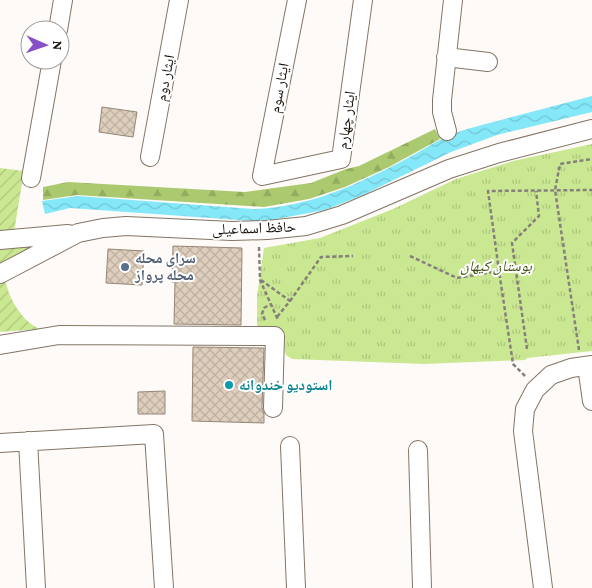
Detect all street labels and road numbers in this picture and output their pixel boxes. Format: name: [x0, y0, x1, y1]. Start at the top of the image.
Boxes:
street label: ایثار دوم: [153, 53, 179, 103]
street label: ایثار سوم: [266, 62, 294, 115]
street label: ایثار چهارم: [334, 90, 360, 150]
street label: حافظ اسماعیلی: [212, 219, 297, 239]

